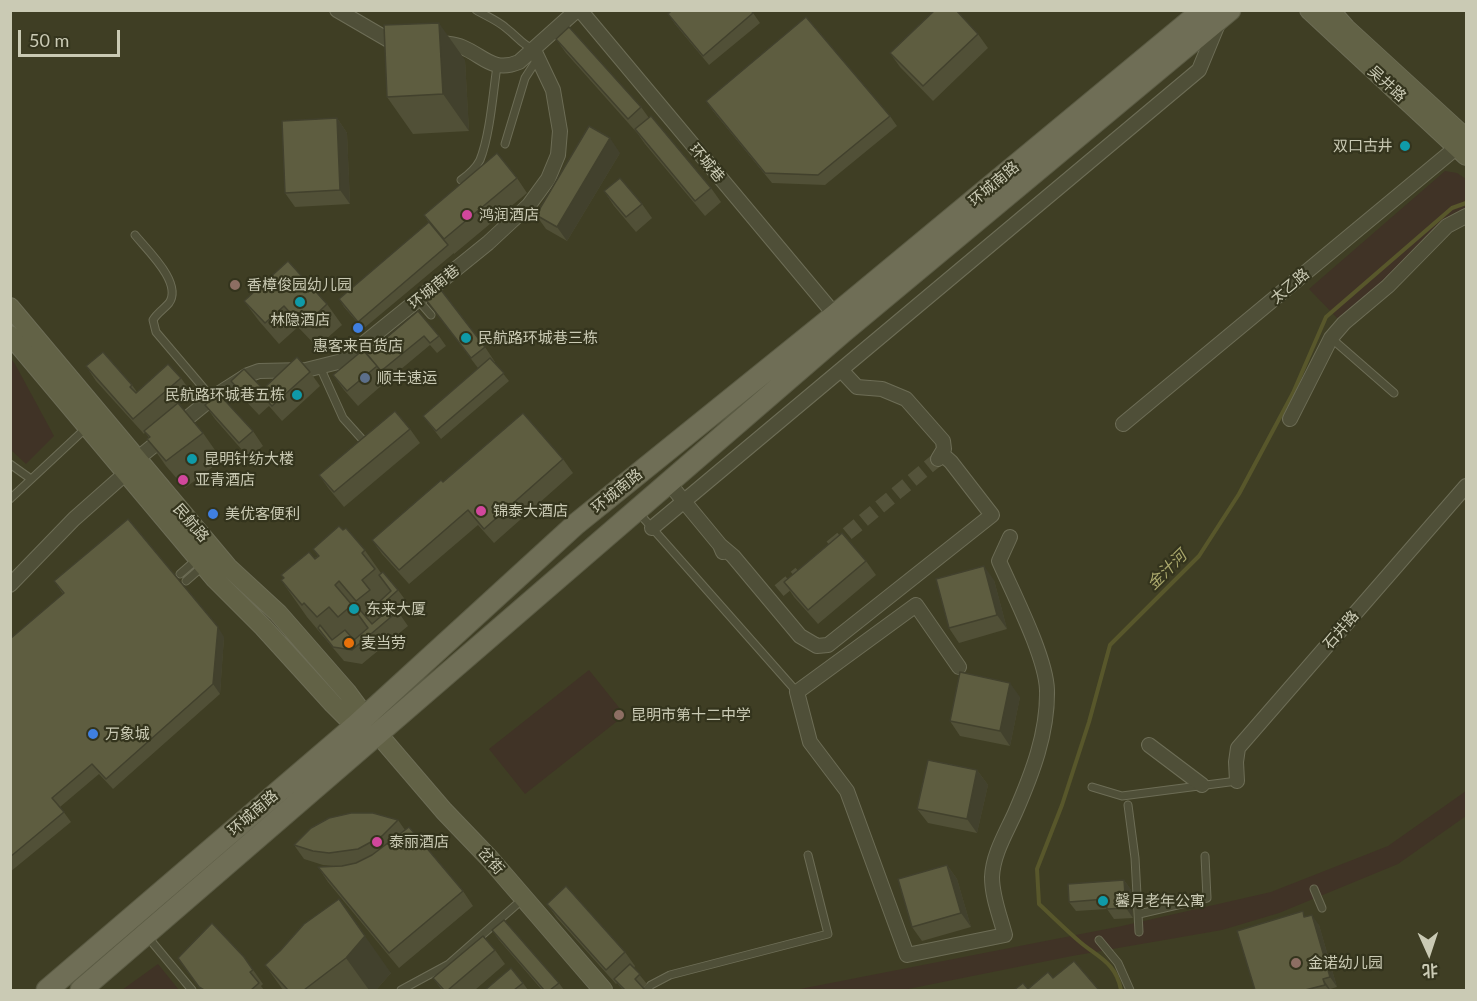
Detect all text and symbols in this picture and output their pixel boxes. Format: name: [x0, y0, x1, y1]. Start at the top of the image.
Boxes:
scale bar: [21, 18, 123, 56]
text: 50 m: [29, 29, 69, 51]
street label: 吴井路: [1364, 62, 1410, 106]
place label: 双口古井: [1333, 137, 1393, 155]
marker: 双口古井: [1398, 139, 1412, 153]
street label: 环城巷: [686, 140, 728, 186]
street label: 环城南路: [965, 158, 1023, 210]
place label: 鸿润酒店: [479, 206, 539, 224]
marker: 鸿润酒店: [460, 208, 474, 222]
street label: 环城南巷: [405, 261, 463, 313]
street label: 太乙路: [1267, 265, 1313, 307]
place label: 香樟俊园幼儿园: [247, 276, 352, 294]
marker: 香樟俊园幼儿园: [228, 278, 242, 292]
marker: 林隐酒店: [293, 295, 307, 309]
place label: 林隐酒店: [270, 311, 330, 329]
marker: 惠客来百货店: [351, 321, 365, 335]
place label: 民航路环城巷三栋: [478, 329, 598, 347]
marker: 民航路环城巷三栋: [459, 331, 473, 345]
place label: 惠客来百货店: [313, 337, 403, 355]
place label: 顺丰速运: [377, 369, 437, 387]
marker: 顺丰速运: [358, 371, 372, 385]
place label: 民航路环城巷五栋: [165, 386, 285, 404]
marker: 民航路环城巷五栋: [290, 388, 304, 402]
place label: 昆明针纺大楼: [204, 450, 294, 468]
marker: 昆明针纺大楼: [185, 452, 199, 466]
street label: 环城南路: [588, 465, 646, 517]
place label: 亚青酒店: [195, 471, 255, 489]
marker: 亚青酒店: [176, 473, 190, 487]
street label: 民航路: [169, 500, 213, 546]
place label: 锦泰大酒店: [493, 502, 568, 520]
marker: 锦泰大酒店: [474, 504, 488, 518]
place label: 美优客便利: [225, 505, 300, 523]
marker: 美优客便利: [206, 507, 220, 521]
water label: 金汁河: [1143, 546, 1191, 594]
place label: 东来大厦: [366, 600, 426, 618]
marker: 东来大厦: [347, 602, 361, 616]
street label: 石井路: [1319, 607, 1363, 653]
place label: 麦当劳: [361, 634, 406, 652]
marker: 麦当劳: [342, 636, 356, 650]
place label: 昆明市第十二中学: [631, 706, 751, 724]
marker: 昆明市第十二中学: [612, 708, 626, 722]
place label: 万象城: [105, 725, 150, 743]
marker: 万象城: [86, 727, 100, 741]
street label: 环城南路: [224, 787, 282, 839]
place label: 泰丽酒店: [389, 833, 449, 851]
marker: 泰丽酒店: [370, 835, 384, 849]
street label: 岔街: [474, 844, 508, 878]
place label: 馨月老年公寓: [1115, 892, 1205, 910]
marker: 馨月老年公寓: [1096, 894, 1110, 908]
north arrow: [1399, 923, 1459, 983]
place label: 金诺幼儿园: [1308, 954, 1383, 972]
marker: 金诺幼儿园: [1289, 956, 1303, 970]
text: 北: [1421, 962, 1438, 981]

